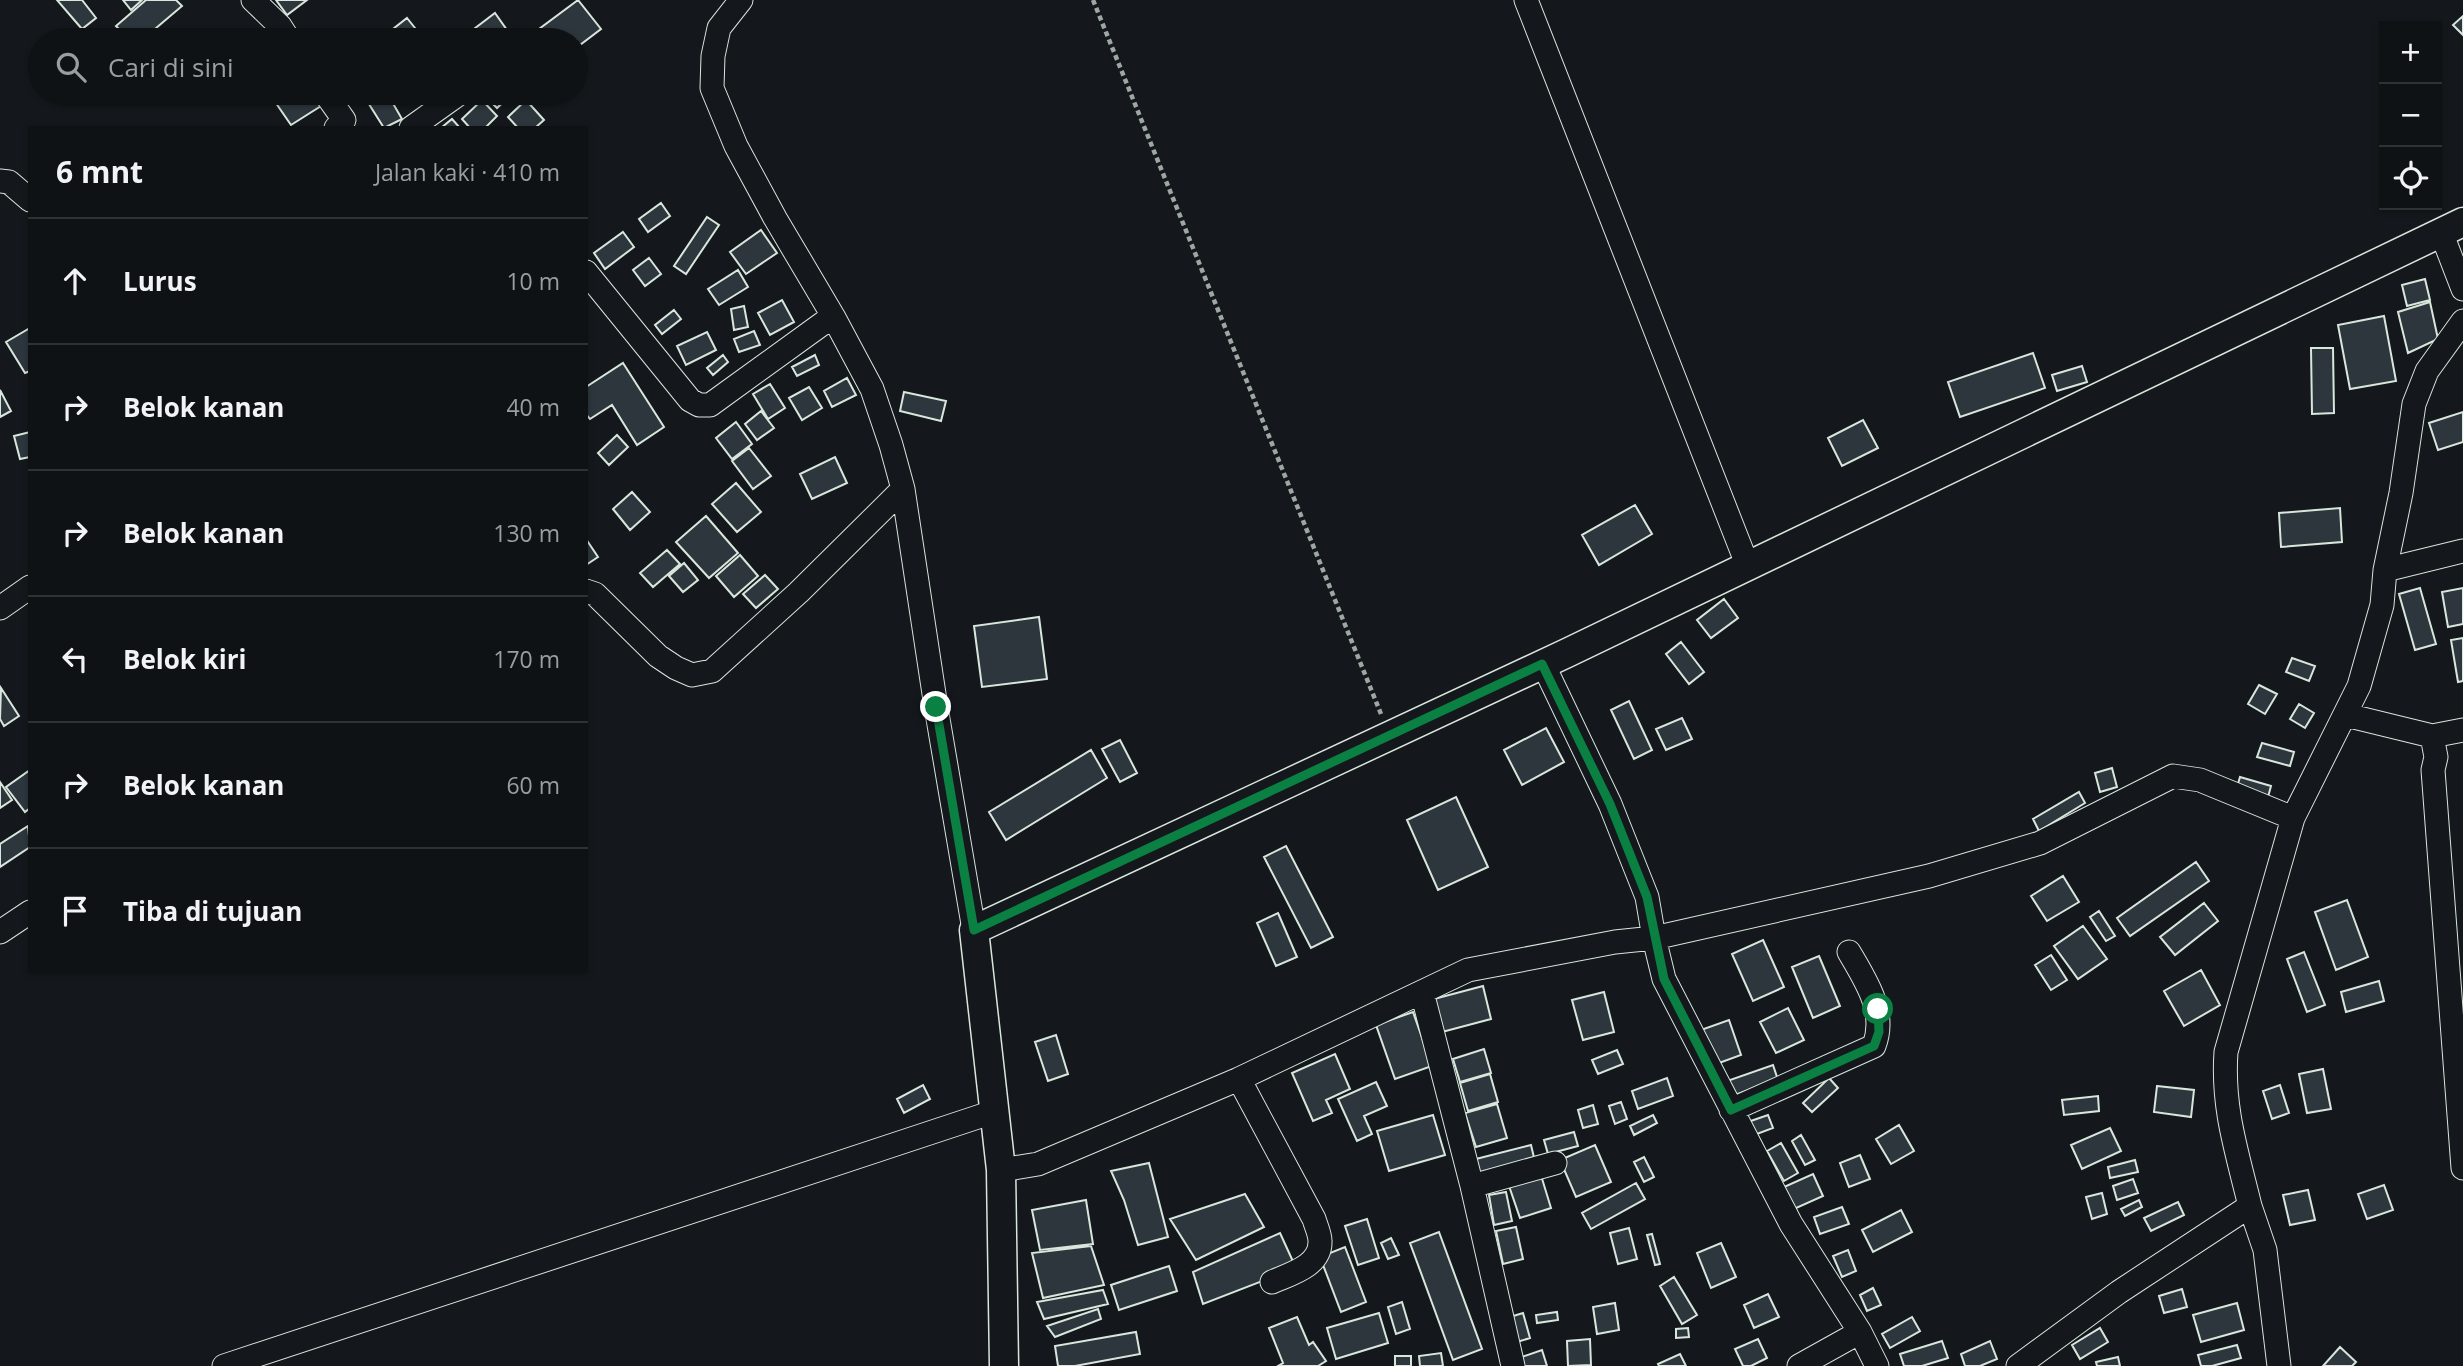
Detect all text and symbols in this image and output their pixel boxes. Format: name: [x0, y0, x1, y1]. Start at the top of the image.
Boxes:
map controls: [2379, 21, 2442, 210]
button: +: [2379, 21, 2442, 84]
search box: [28, 28, 588, 105]
icon: search: [52, 48, 90, 86]
text: Cari di sini: [108, 49, 233, 85]
button: −: [2379, 84, 2442, 147]
button: locate: [2379, 147, 2442, 210]
text: 6 mnt: [56, 151, 143, 192]
text: Jalan kaki · 410 m: [375, 156, 560, 188]
icon: ahead: [56, 262, 94, 300]
text: Lurus: [123, 263, 197, 299]
text: 10 m: [506, 265, 560, 297]
icon: right: [56, 388, 94, 426]
text: Belok kanan: [123, 389, 284, 425]
text: 40 m: [506, 391, 560, 423]
icon: right: [56, 514, 94, 552]
text: Belok kanan: [123, 515, 284, 551]
text: 130 m: [493, 517, 560, 549]
icon: left: [56, 640, 94, 678]
text: Belok kiri: [123, 641, 247, 677]
text: 170 m: [493, 643, 560, 675]
route end: [920, 691, 951, 722]
icon: right: [56, 766, 94, 804]
text: Belok kanan: [123, 767, 284, 803]
text: 60 m: [506, 769, 560, 801]
icon: arrive: [56, 892, 94, 930]
text: Tiba di tujuan: [123, 893, 302, 929]
route start: [1862, 993, 1893, 1024]

